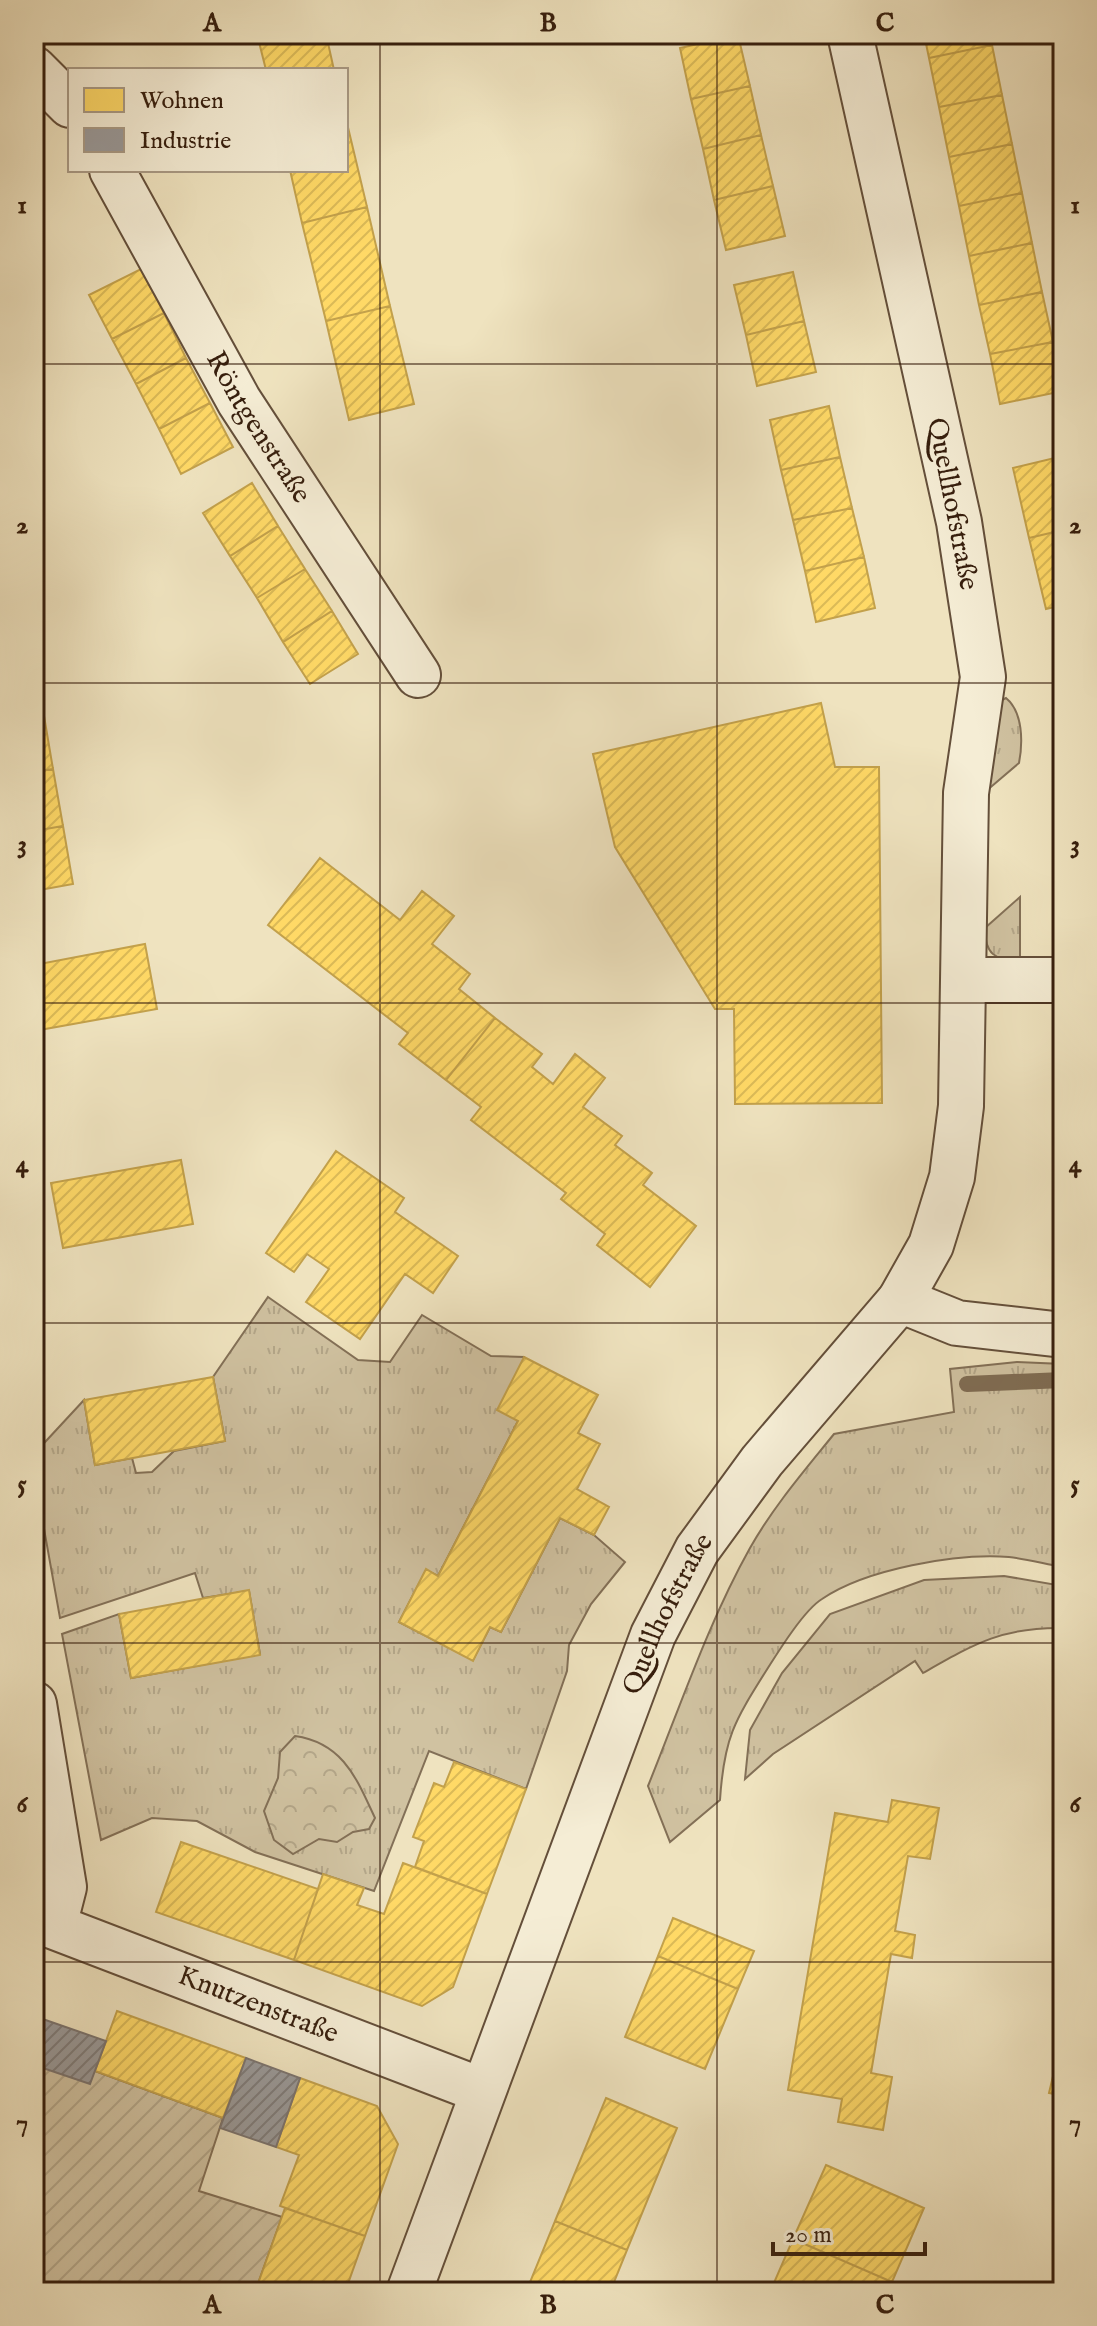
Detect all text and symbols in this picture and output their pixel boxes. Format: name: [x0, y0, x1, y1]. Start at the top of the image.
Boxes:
text: A: [202, 7, 222, 40]
text: B: [539, 7, 557, 40]
text: C: [876, 7, 895, 40]
legend: [68, 68, 348, 172]
text: Wohnen: [140, 86, 224, 117]
text: Industrie: [140, 126, 231, 157]
text: 1: [17, 189, 27, 222]
text: 1: [1070, 189, 1080, 222]
street label: Röntgenstraße: [198, 345, 319, 510]
street label: Quellhofstraße: [918, 415, 986, 593]
text: 2: [16, 509, 28, 542]
text: 2: [1069, 509, 1081, 542]
text: 3: [17, 828, 27, 861]
text: 3: [1070, 828, 1080, 861]
text: 4: [16, 1148, 30, 1181]
text: 4: [1069, 1148, 1083, 1181]
text: 5: [17, 1468, 27, 1501]
text: 5: [1070, 1468, 1080, 1501]
street label: Quellhofstraße: [615, 1526, 721, 1699]
text: 6: [17, 1788, 29, 1821]
text: 6: [1070, 1788, 1082, 1821]
street label: Knutzenstraße: [173, 1958, 343, 2051]
text: 7: [16, 2107, 28, 2140]
text: 7: [1069, 2107, 1081, 2140]
scale bar: [773, 2206, 925, 2256]
text: 20 m: [785, 2220, 832, 2251]
text: A: [202, 2289, 222, 2322]
text: B: [539, 2289, 557, 2322]
text: C: [876, 2289, 895, 2322]

